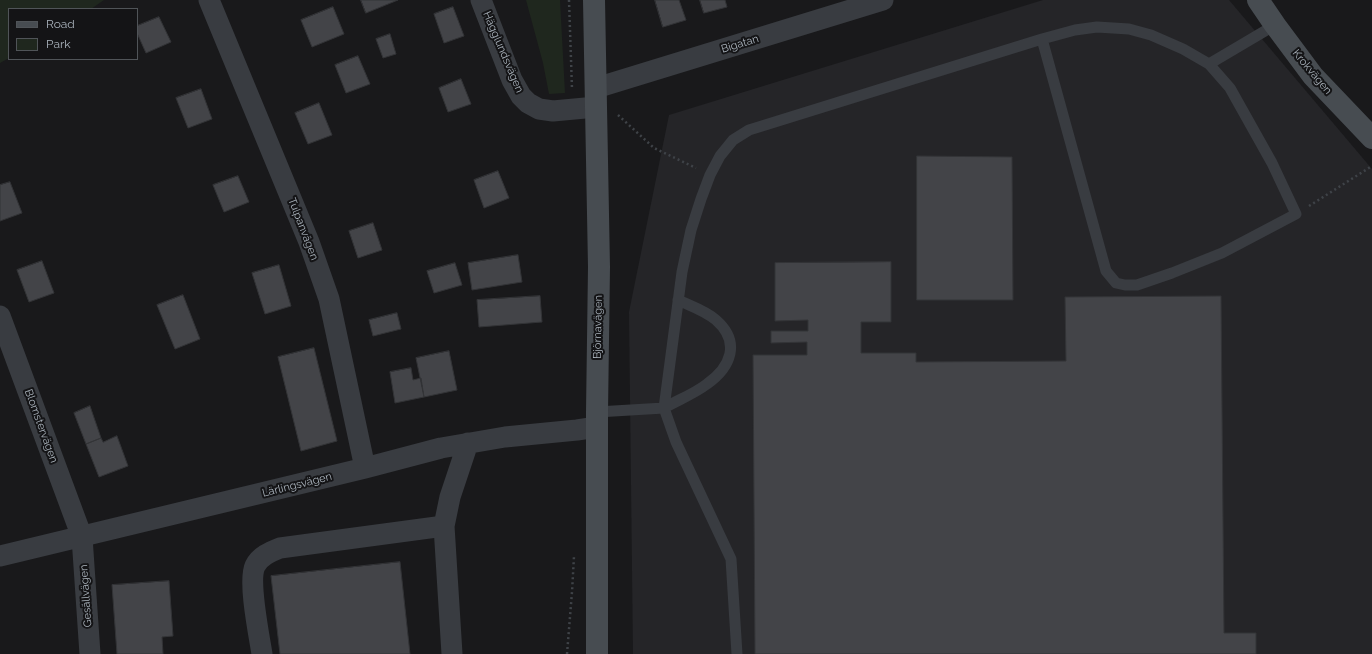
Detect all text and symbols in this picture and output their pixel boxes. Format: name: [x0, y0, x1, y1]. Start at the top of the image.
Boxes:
legend: [8, 8, 138, 60]
street label: Hägglundsvägen: [480, 9, 526, 95]
text: Road: [46, 17, 75, 31]
street label: Bigatan: [720, 32, 760, 56]
text: Park: [46, 37, 71, 51]
street label: Krokvägen: [1289, 47, 1335, 97]
street label: Tulpanvägen: [285, 196, 321, 262]
street label: Björnavägen: [591, 295, 605, 359]
street label: Blomstervägen: [22, 387, 60, 465]
street label: Lärlingsvägen: [261, 470, 333, 500]
street label: Gesällvägen: [77, 564, 95, 628]

